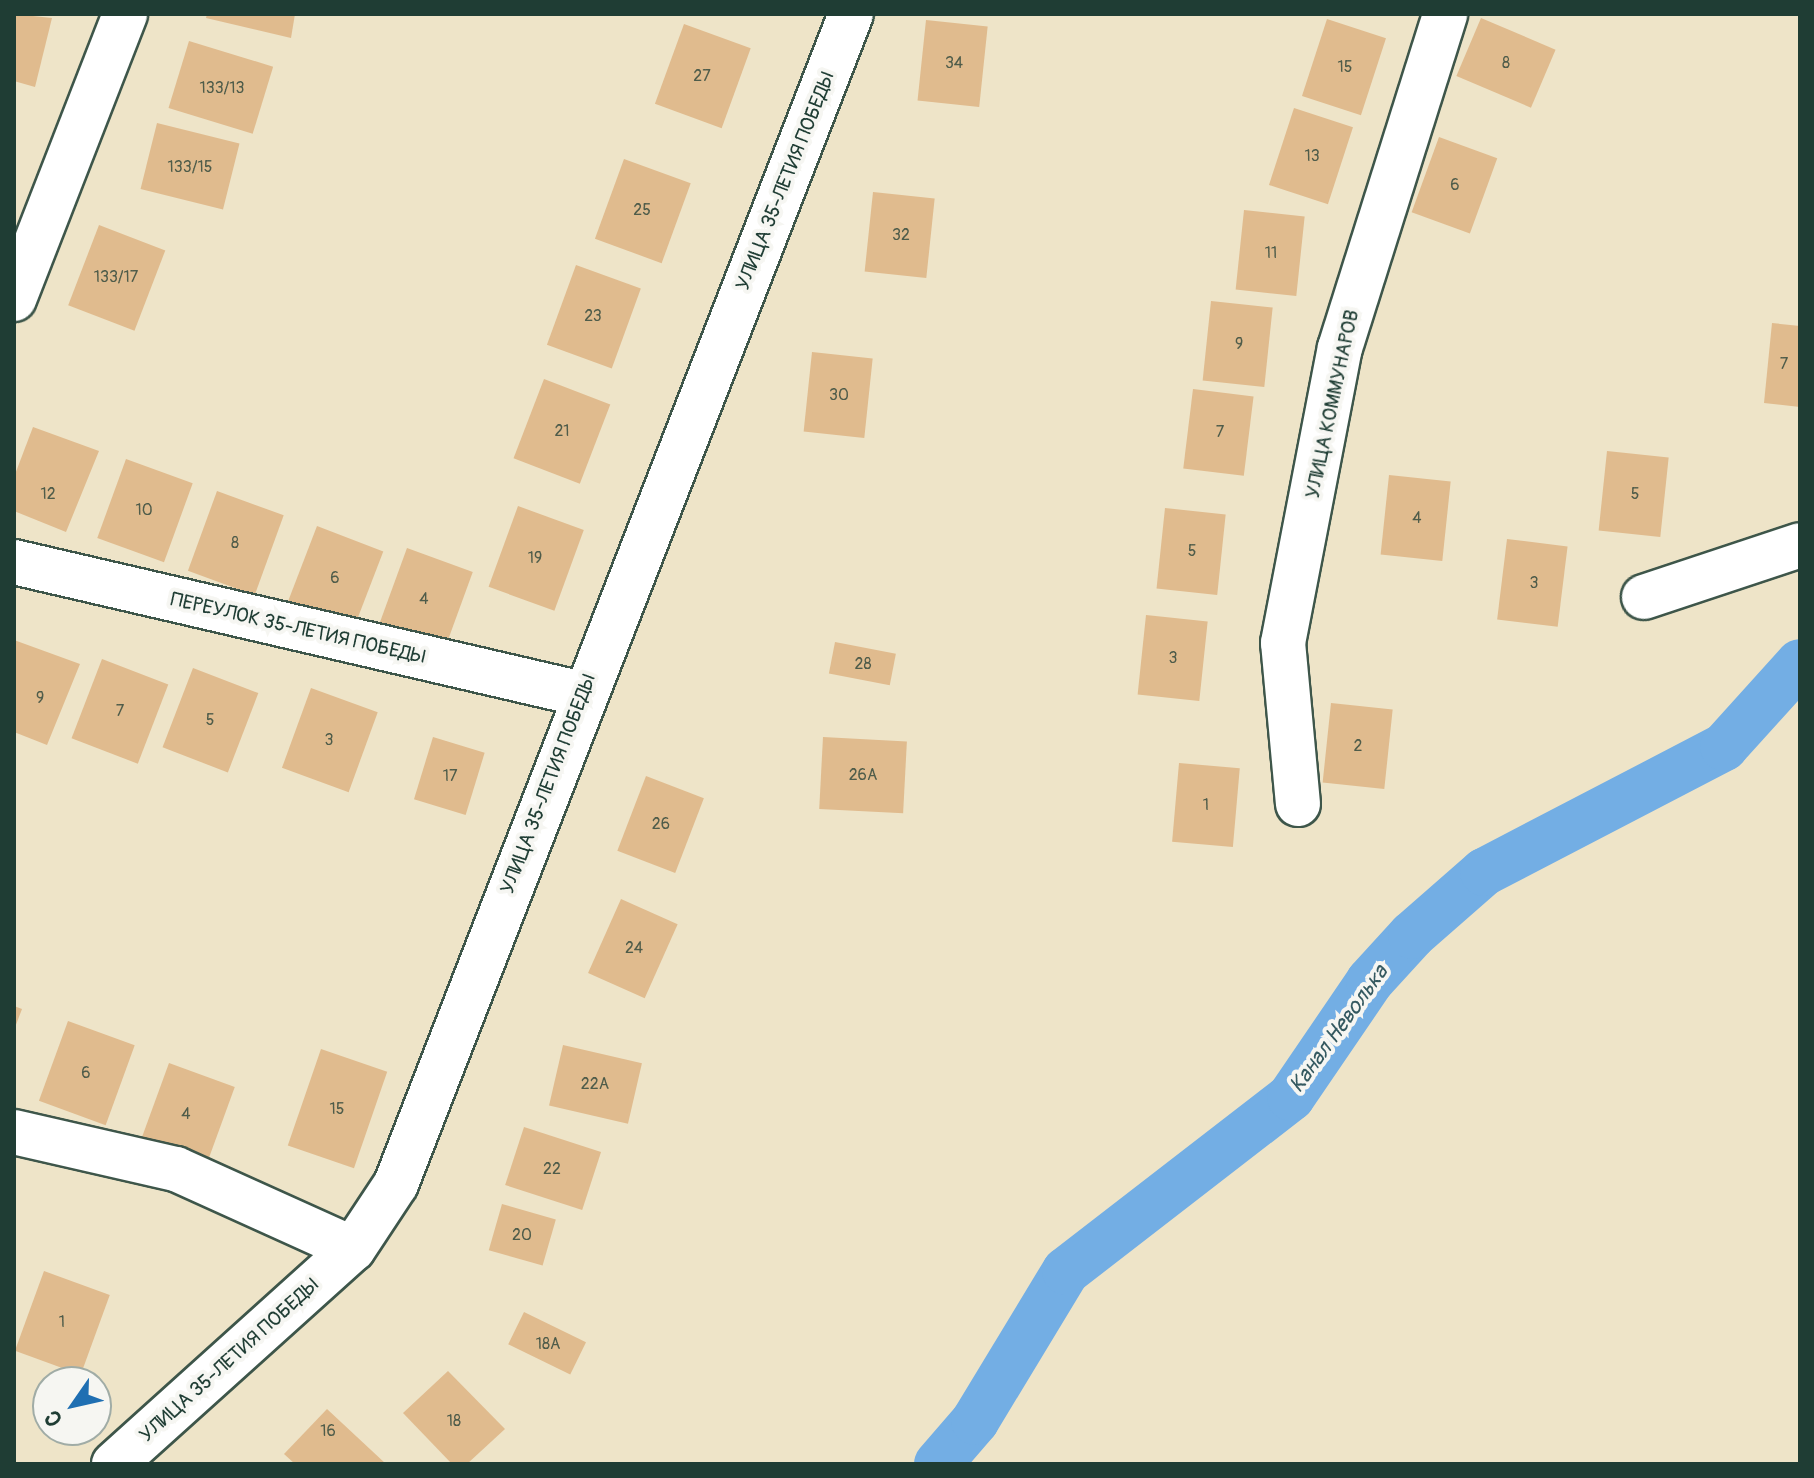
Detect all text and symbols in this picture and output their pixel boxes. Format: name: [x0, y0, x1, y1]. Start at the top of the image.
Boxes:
house number: 34: [945, 53, 963, 73]
house number: 8: [1502, 53, 1510, 73]
house number: 15: [1338, 57, 1352, 77]
house number: 27: [693, 66, 711, 86]
street label: УЛИЦА 35-ЛЕТИЯ ПОБЕДЫ: [730, 69, 840, 293]
house number: 133/13: [199, 78, 245, 98]
house number: 13: [1304, 146, 1320, 166]
house number: 133/15: [168, 157, 212, 177]
house number: 6: [1450, 175, 1460, 195]
house number: 25: [633, 200, 651, 220]
house number: 32: [892, 225, 910, 245]
house number: 11: [1265, 243, 1277, 263]
house number: 133/17: [94, 267, 138, 287]
house number: 23: [584, 306, 602, 326]
street label: УЛИЦА КОММУНАРОВ: [1300, 308, 1364, 500]
house number: 9: [1235, 334, 1243, 354]
house number: 7: [1780, 354, 1788, 374]
house number: 30: [829, 385, 849, 405]
house number: 21: [554, 421, 570, 441]
house number: 7: [1216, 422, 1224, 442]
house number: 12: [40, 484, 56, 504]
house number: 5: [1631, 484, 1639, 504]
house number: 10: [135, 500, 153, 520]
house number: 4: [1412, 508, 1422, 528]
house number: 8: [231, 533, 239, 553]
house number: 5: [1188, 541, 1196, 561]
house number: 19: [528, 548, 542, 568]
house number: 6: [330, 568, 340, 588]
house number: 3: [1530, 573, 1538, 593]
street label: ПЕРЕУЛОК 35-ЛЕТИЯ ПОБЕДЫ: [168, 587, 428, 669]
house number: 4: [419, 589, 429, 609]
house number: 3: [1169, 648, 1177, 668]
house number: 28: [854, 654, 872, 674]
street label: УЛИЦА 35-ЛЕТИЯ ПОБЕДЫ: [495, 671, 601, 897]
house number: 9: [36, 688, 44, 708]
house number: 7: [116, 701, 124, 721]
house number: 5: [206, 710, 214, 730]
house number: 3: [325, 730, 333, 750]
house number: 2: [1354, 736, 1362, 756]
house number: 26А: [849, 765, 877, 785]
house number: 17: [443, 766, 457, 786]
house number: 1: [1203, 795, 1209, 815]
house number: 26: [652, 814, 670, 834]
house number: 24: [625, 938, 643, 958]
water label: Канал Неволька: [1284, 960, 1394, 1098]
house number: 6: [81, 1063, 91, 1083]
house number: 22А: [581, 1074, 609, 1094]
house number: 15: [330, 1099, 344, 1119]
house number: 4: [181, 1104, 191, 1124]
house number: 22: [543, 1159, 561, 1179]
house number: 20: [512, 1225, 532, 1245]
street label: УЛИЦА 35-ЛЕТИЯ ПОБЕДЫ: [134, 1273, 324, 1447]
house number: 1: [59, 1312, 65, 1332]
house number: 18А: [536, 1334, 560, 1354]
north arrow: [32, 1366, 112, 1446]
text: С: [38, 1405, 69, 1432]
house number: 18: [447, 1411, 461, 1431]
house number: 16: [320, 1421, 336, 1441]

